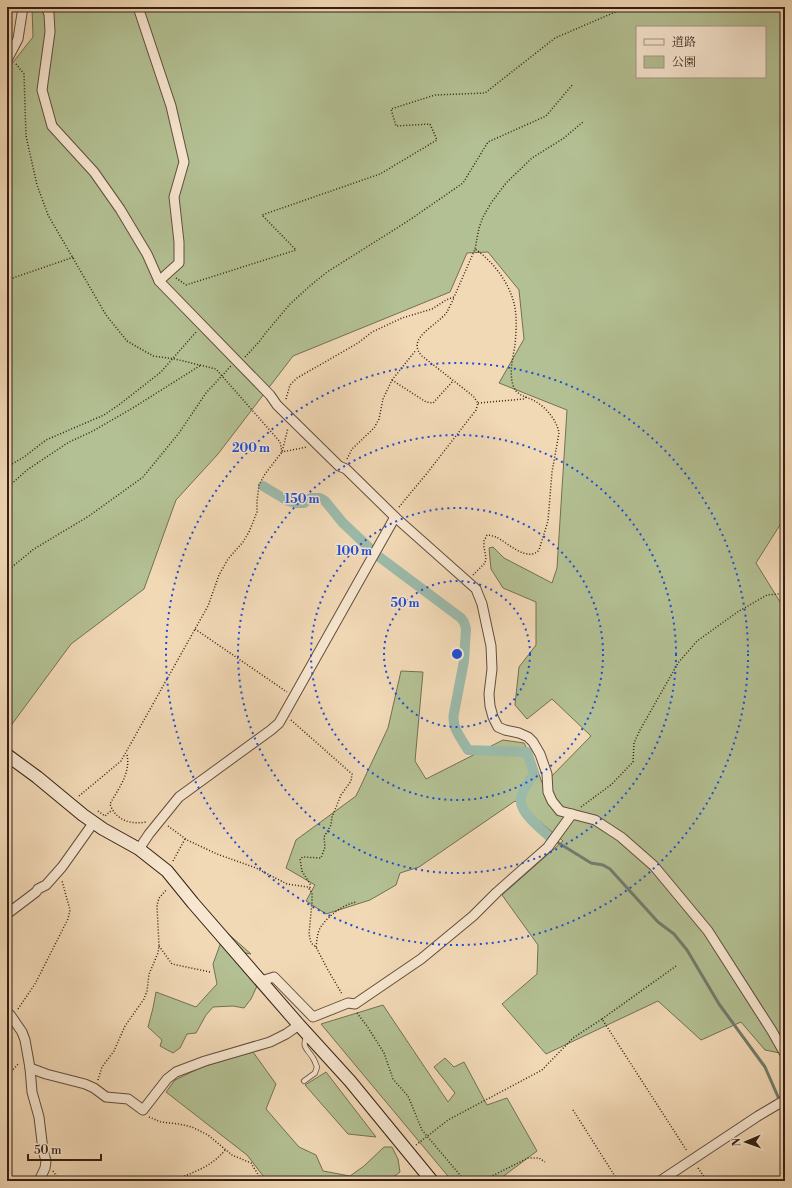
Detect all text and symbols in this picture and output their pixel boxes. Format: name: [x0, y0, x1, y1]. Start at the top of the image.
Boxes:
legend: [636, 26, 766, 78]
text: 道路: [672, 35, 696, 50]
text: 公園: [672, 55, 696, 70]
text: 200 m: [232, 441, 270, 456]
text: 150 m: [285, 492, 319, 507]
text: 100 m: [336, 544, 372, 559]
text: 50 m: [390, 596, 420, 611]
centre of rings: [450, 647, 464, 661]
north arrow: [726, 1122, 766, 1162]
scale bar: [28, 1136, 101, 1162]
text: N: [730, 1137, 744, 1147]
text: 50 m: [34, 1143, 62, 1158]

